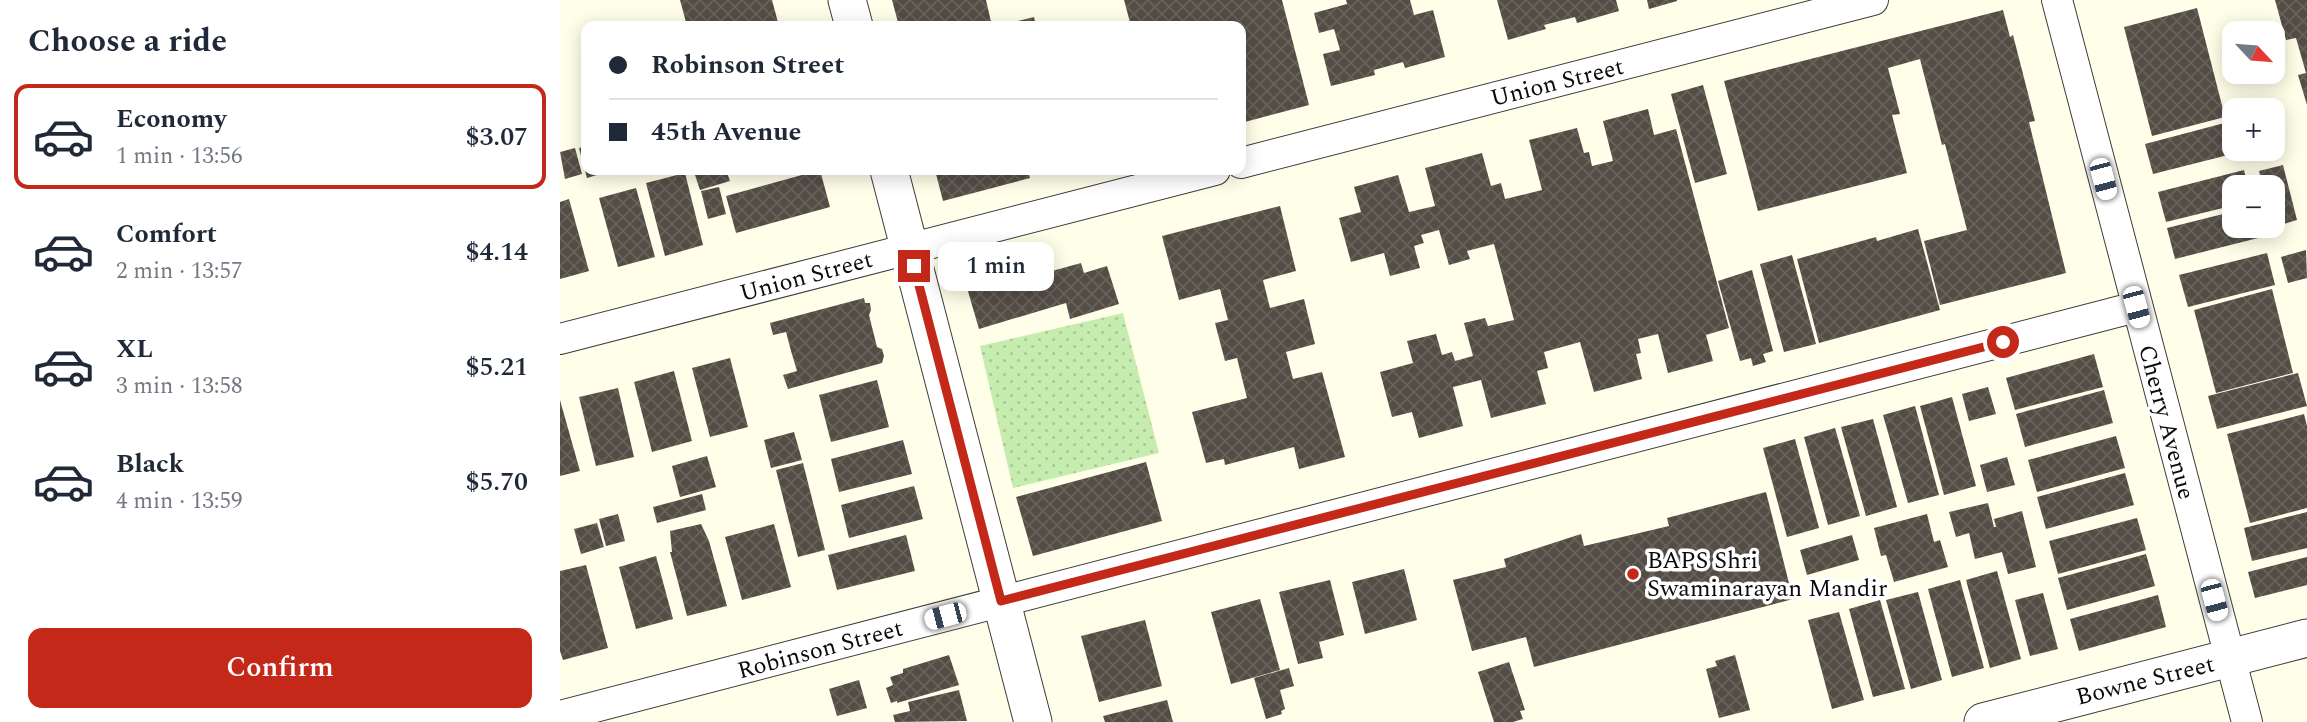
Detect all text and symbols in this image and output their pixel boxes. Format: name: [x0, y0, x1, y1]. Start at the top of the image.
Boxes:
text: Choose a ride: [28, 17, 227, 66]
north arrow: [2222, 21, 2286, 84]
map controls: [2222, 21, 2285, 238]
text: Robinson Street: [651, 45, 844, 85]
street label: Union Street: [1487, 49, 1628, 117]
button: +: [2222, 98, 2285, 161]
text: Economy: [116, 99, 226, 139]
icon: car: [32, 105, 95, 168]
text: 45th Avenue: [651, 112, 801, 152]
text: $3.07: [465, 117, 528, 157]
text: 1 min · 13:56: [116, 139, 243, 174]
car: [2088, 156, 2119, 202]
button: −: [2222, 175, 2285, 238]
text: Comfort: [116, 214, 217, 254]
icon: car: [32, 220, 95, 283]
text: $4.14: [465, 232, 528, 272]
street label: Union Street: [736, 242, 877, 312]
callout: 1 min: [938, 242, 1054, 290]
text: 1 min: [966, 249, 1026, 284]
route end: [898, 250, 930, 282]
text: 2 min · 13:57: [116, 254, 243, 289]
car: [2121, 284, 2152, 330]
route start: [1987, 326, 2019, 358]
text: XL: [116, 329, 153, 369]
icon: car: [32, 335, 95, 398]
street label: Cherry Avenue: [2128, 341, 2204, 504]
text: $5.21: [465, 347, 528, 387]
text: 3 min · 13:58: [116, 369, 243, 404]
text: Black: [116, 444, 184, 484]
icon: car: [32, 450, 95, 513]
text: $5.70: [465, 462, 528, 502]
text: 4 min · 13:59: [116, 484, 243, 519]
place label: BAPS Shri Swaminarayan Mandir: [1647, 543, 1887, 607]
marker: BAPS Shri Swaminarayan Mandir: [1625, 566, 1641, 582]
car: [2199, 577, 2230, 623]
car: [922, 600, 969, 632]
street label: Robinson Street: [734, 611, 907, 689]
button: Confirm: [28, 628, 532, 708]
street label: Bowne Street: [2072, 646, 2218, 716]

